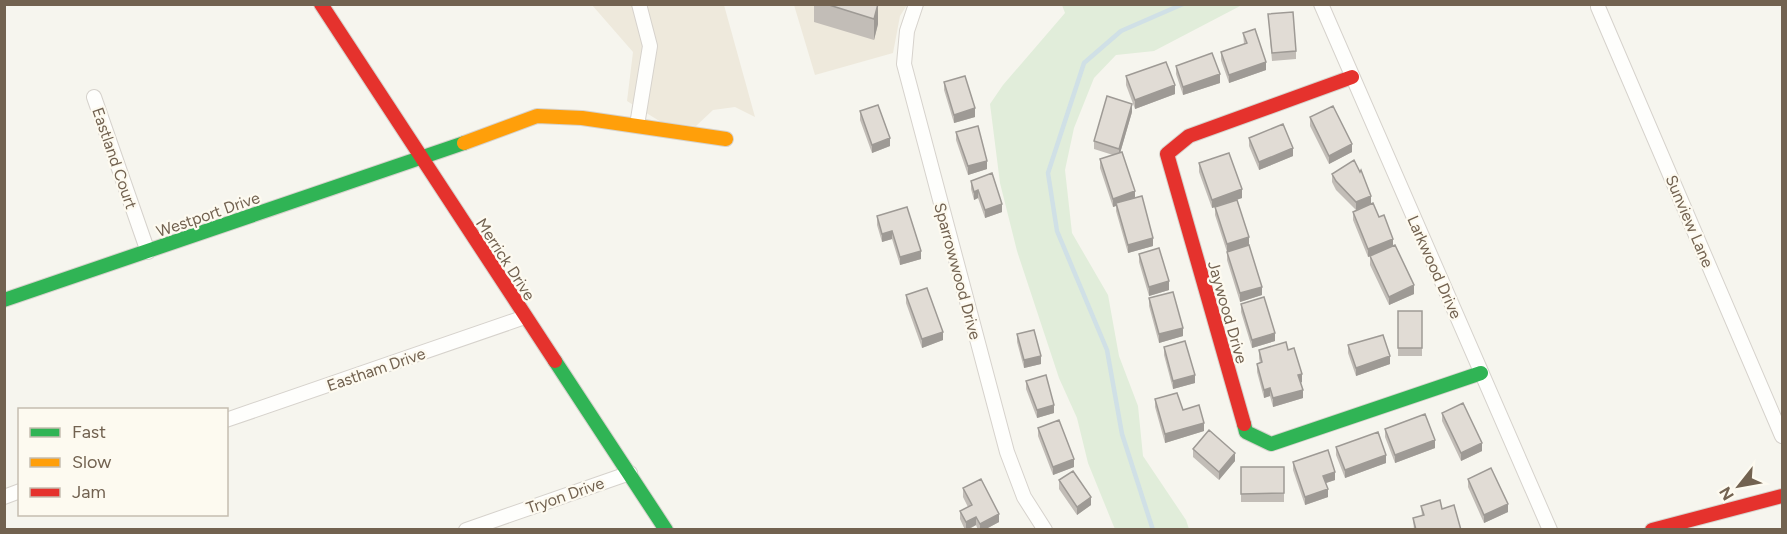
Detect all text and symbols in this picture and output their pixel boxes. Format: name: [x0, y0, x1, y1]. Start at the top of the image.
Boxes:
street label: Eastland Court: [88, 105, 141, 212]
street label: Sunview Lane: [1661, 172, 1718, 271]
street label: Westport Drive: [154, 188, 263, 241]
street label: Sparrowwood Drive: [930, 201, 985, 342]
street label: Larkwood Drive: [1403, 213, 1466, 322]
street label: Merrick Drive: [472, 215, 539, 304]
street label: Jaywood Drive: [1204, 259, 1251, 366]
street label: Eastham Drive: [324, 344, 428, 395]
legend: [18, 408, 228, 516]
text: Fast: [72, 421, 106, 443]
text: Slow: [72, 451, 111, 473]
north arrow: [1709, 456, 1769, 516]
street label: Tryon Drive: [524, 473, 607, 518]
text: Jam: [72, 481, 106, 503]
text: N: [1715, 483, 1738, 504]

